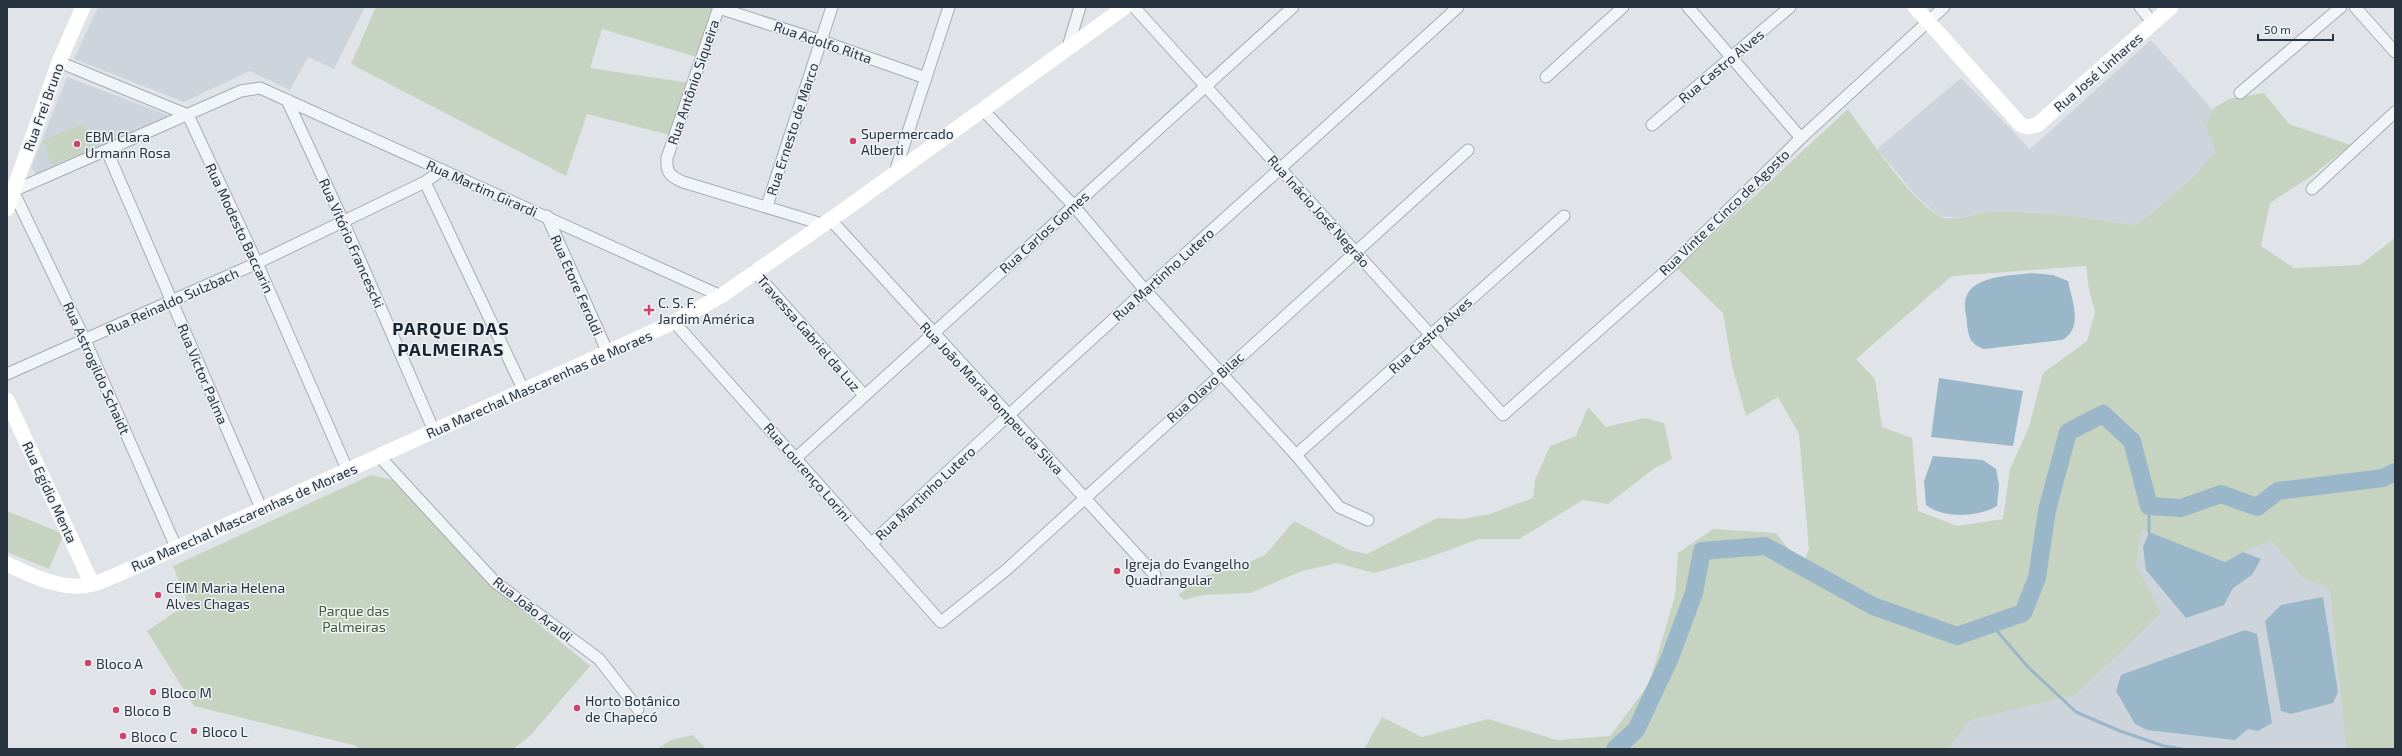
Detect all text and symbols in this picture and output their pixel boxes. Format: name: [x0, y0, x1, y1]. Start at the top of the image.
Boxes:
scale bar: [2258, 16, 2333, 42]
street label: Rua Antônio Siqueira: [664, 17, 722, 147]
street label: Rua Adolfo Ritta: [772, 17, 874, 67]
text: 50 m: [2264, 22, 2291, 36]
street label: Rua Castro Alves: [1675, 25, 1767, 107]
street label: Rua José Linhares: [2050, 29, 2146, 115]
street label: Rua Ernesto de Marco: [762, 60, 822, 198]
street label: Rua Frei Bruno: [19, 61, 67, 153]
place label: Supermercado Alberti: [861, 125, 954, 158]
place label: EBM Clara Urmann Rosa: [85, 128, 171, 161]
marker: Supermercado Alberti: [848, 136, 858, 146]
marker: EBM Clara Urmann Rosa: [72, 139, 82, 149]
street label: Rua Vinte e Cinco de Agosto: [1655, 145, 1793, 279]
street label: Rua Inácio José Negrão: [1264, 151, 1374, 271]
street label: Rua Martim Girardi: [424, 156, 540, 220]
street label: Rua Modesto Baccarin: [202, 160, 278, 296]
street label: Rua Vitório Francescki: [316, 176, 388, 310]
street label: Rua Carlos Gomes: [996, 187, 1092, 277]
street label: Rua Martinho Lutero: [1109, 224, 1217, 324]
street label: Rua Etore Feroldi: [547, 232, 607, 338]
street label: Rua Reinaldo Sulzbach: [103, 264, 241, 338]
street label: Travessa Gabriel da Luz: [754, 271, 864, 395]
street label: Rua Castro Alves: [1385, 293, 1475, 377]
place label: C. S. F. Jardim América: [658, 294, 755, 327]
street label: Rua Astrogildo Schaidt: [60, 299, 134, 437]
marker: C. S. F. Jardim América: [643, 304, 655, 316]
district label: PARQUE DAS PALMEIRAS: [392, 317, 510, 360]
street label: Rua João Maria Pompeu da Silva: [917, 318, 1067, 478]
street label: Rua Victor Palma: [174, 321, 232, 427]
street label: Rua Marechal Mascarenhas de Moraes: [423, 326, 655, 442]
street label: Rua Olavo Bilac: [1163, 348, 1247, 426]
street label: Rua Lourenço Lorini: [760, 419, 856, 525]
street label: Rua Egídio Menta: [19, 439, 81, 545]
street label: Rua Martinho Lutero: [871, 442, 979, 544]
street label: Rua Marechal Mascarenhas de Moraes: [128, 459, 360, 575]
place label: Igreja do Evangelho Quadrangular: [1125, 555, 1249, 588]
marker: Igreja do Evangelho Quadrangular: [1112, 566, 1122, 576]
street label: Rua João Araldi: [490, 573, 576, 645]
place label: CEIM Maria Helena Alves Chagas: [166, 579, 285, 612]
marker: CEIM Maria Helena Alves Chagas: [153, 590, 163, 600]
park label: Parque das Palmeiras: [319, 602, 389, 635]
place label: Bloco A: [96, 655, 143, 672]
marker: Bloco A: [83, 658, 93, 668]
place label: Bloco M: [161, 684, 212, 701]
marker: Bloco M: [148, 687, 158, 697]
place label: Horto Botânico de Chapecó: [585, 692, 680, 725]
place label: Bloco B: [124, 702, 171, 719]
marker: Horto Botânico de Chapecó: [572, 703, 582, 713]
marker: Bloco B: [111, 705, 121, 715]
place label: Bloco L: [202, 723, 248, 740]
marker: Bloco L: [189, 726, 199, 736]
place label: Bloco C: [131, 728, 178, 745]
marker: Bloco C: [118, 731, 128, 741]

